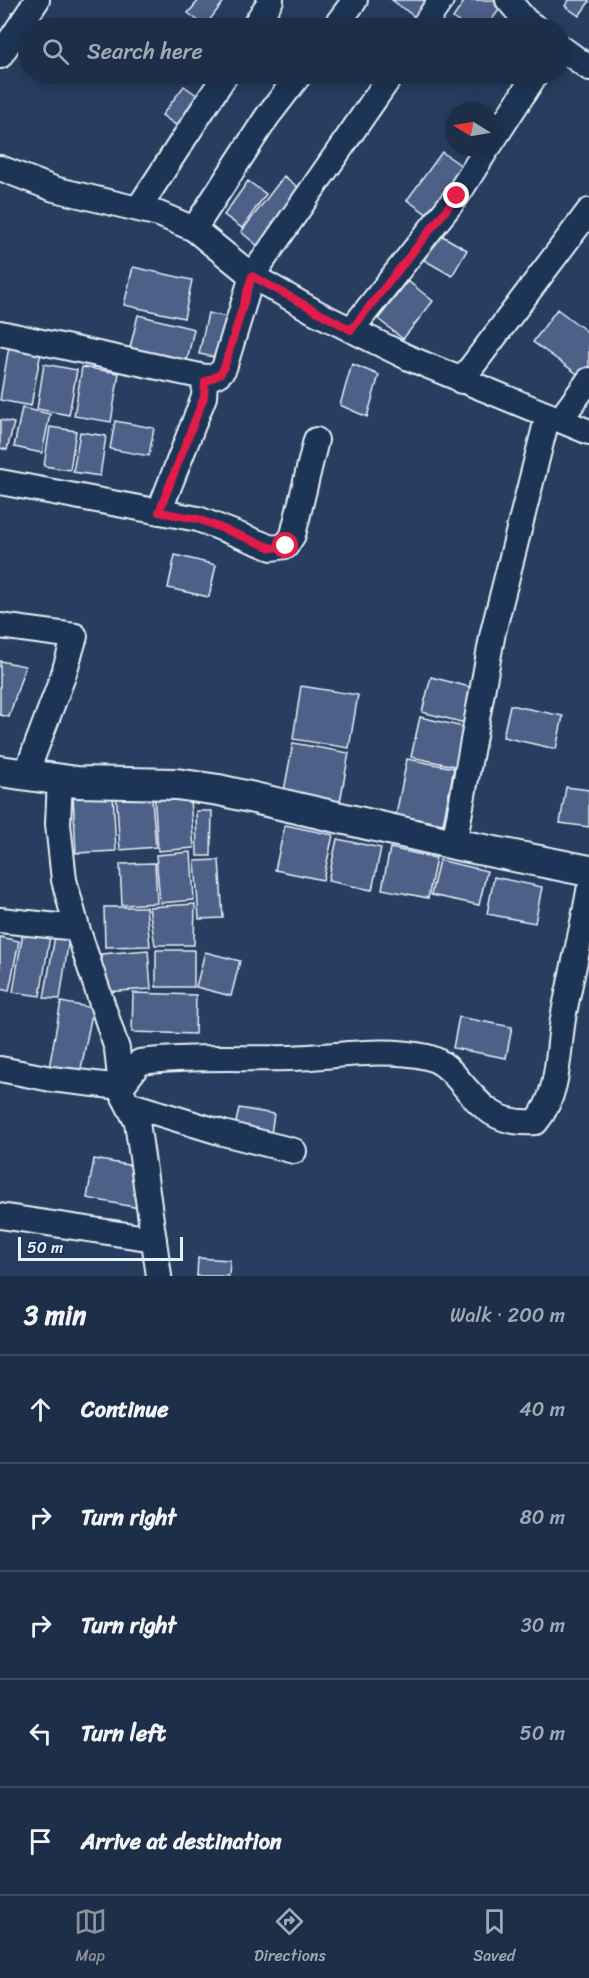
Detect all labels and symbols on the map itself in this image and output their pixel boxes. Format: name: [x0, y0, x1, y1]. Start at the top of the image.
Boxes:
north arrow: [445, 102, 499, 156]
route end: [443, 182, 469, 208]
route start: [272, 532, 298, 558]
scale bar: [18, 1234, 183, 1262]

